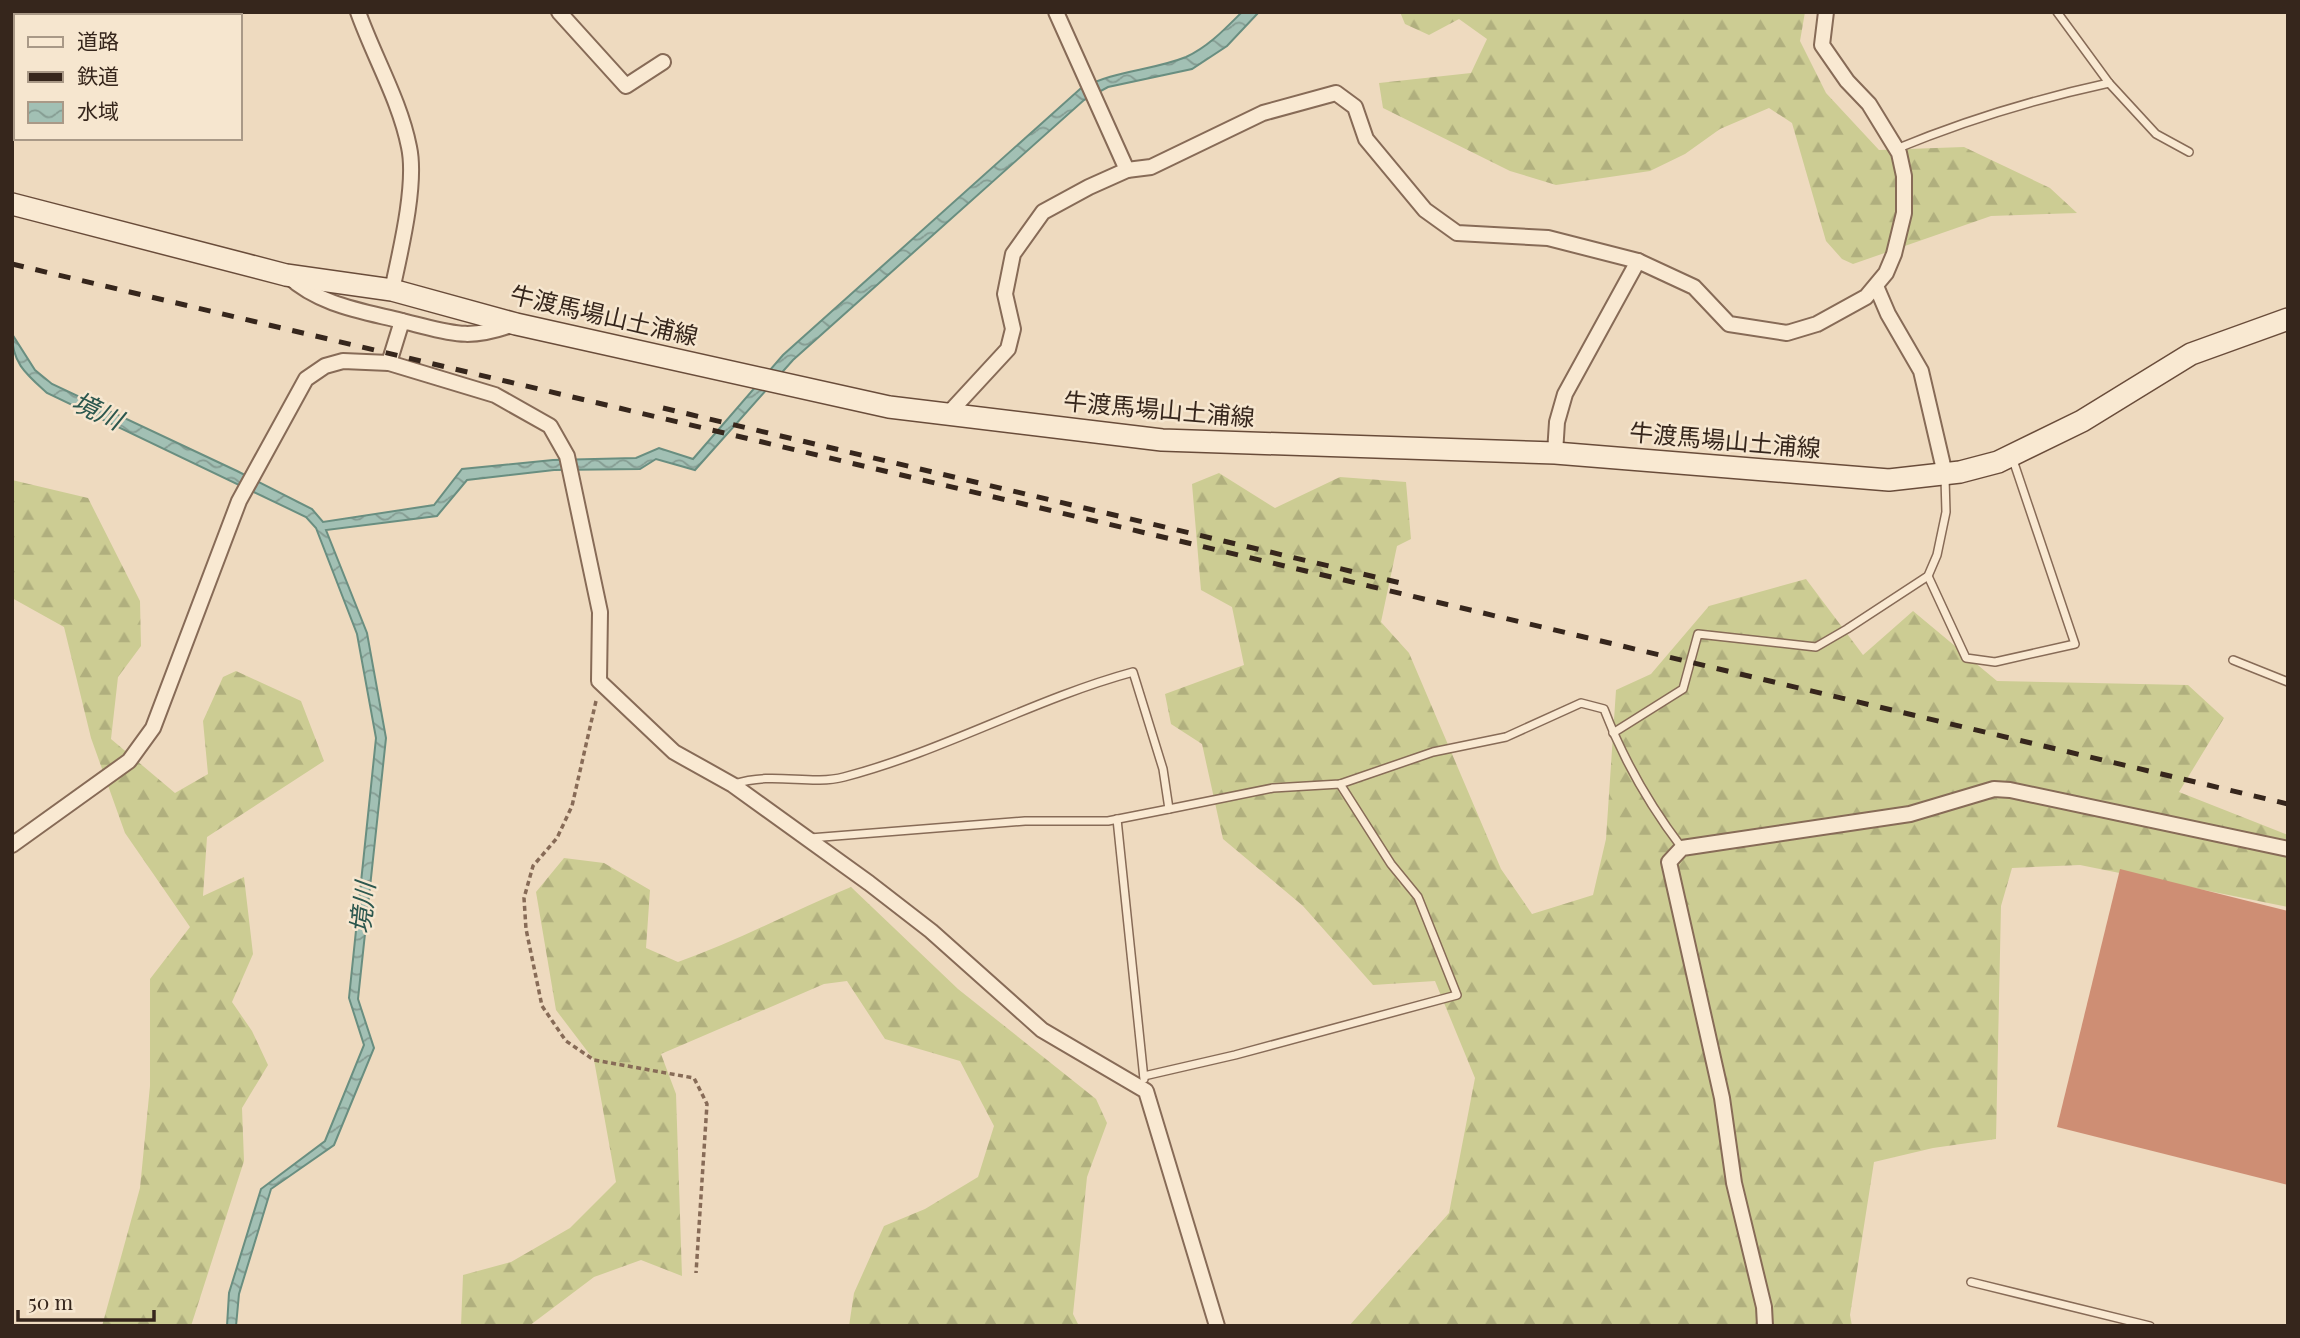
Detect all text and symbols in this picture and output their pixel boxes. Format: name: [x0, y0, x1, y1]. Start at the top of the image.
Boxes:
legend: [14, 14, 242, 140]
text: 道路: [77, 26, 119, 54]
text: 鉄道: [77, 61, 119, 89]
text: 水域: [77, 96, 119, 124]
street label: 牛渡馬場山土浦線: [507, 277, 702, 351]
water label: 境川: [67, 383, 131, 438]
street label: 牛渡馬場山土浦線: [1062, 384, 1256, 432]
street label: 牛渡馬場山土浦線: [1628, 415, 1822, 463]
water label: 境川: [341, 877, 382, 936]
scale bar: [18, 1278, 154, 1322]
text: 50 m: [28, 1287, 74, 1315]

